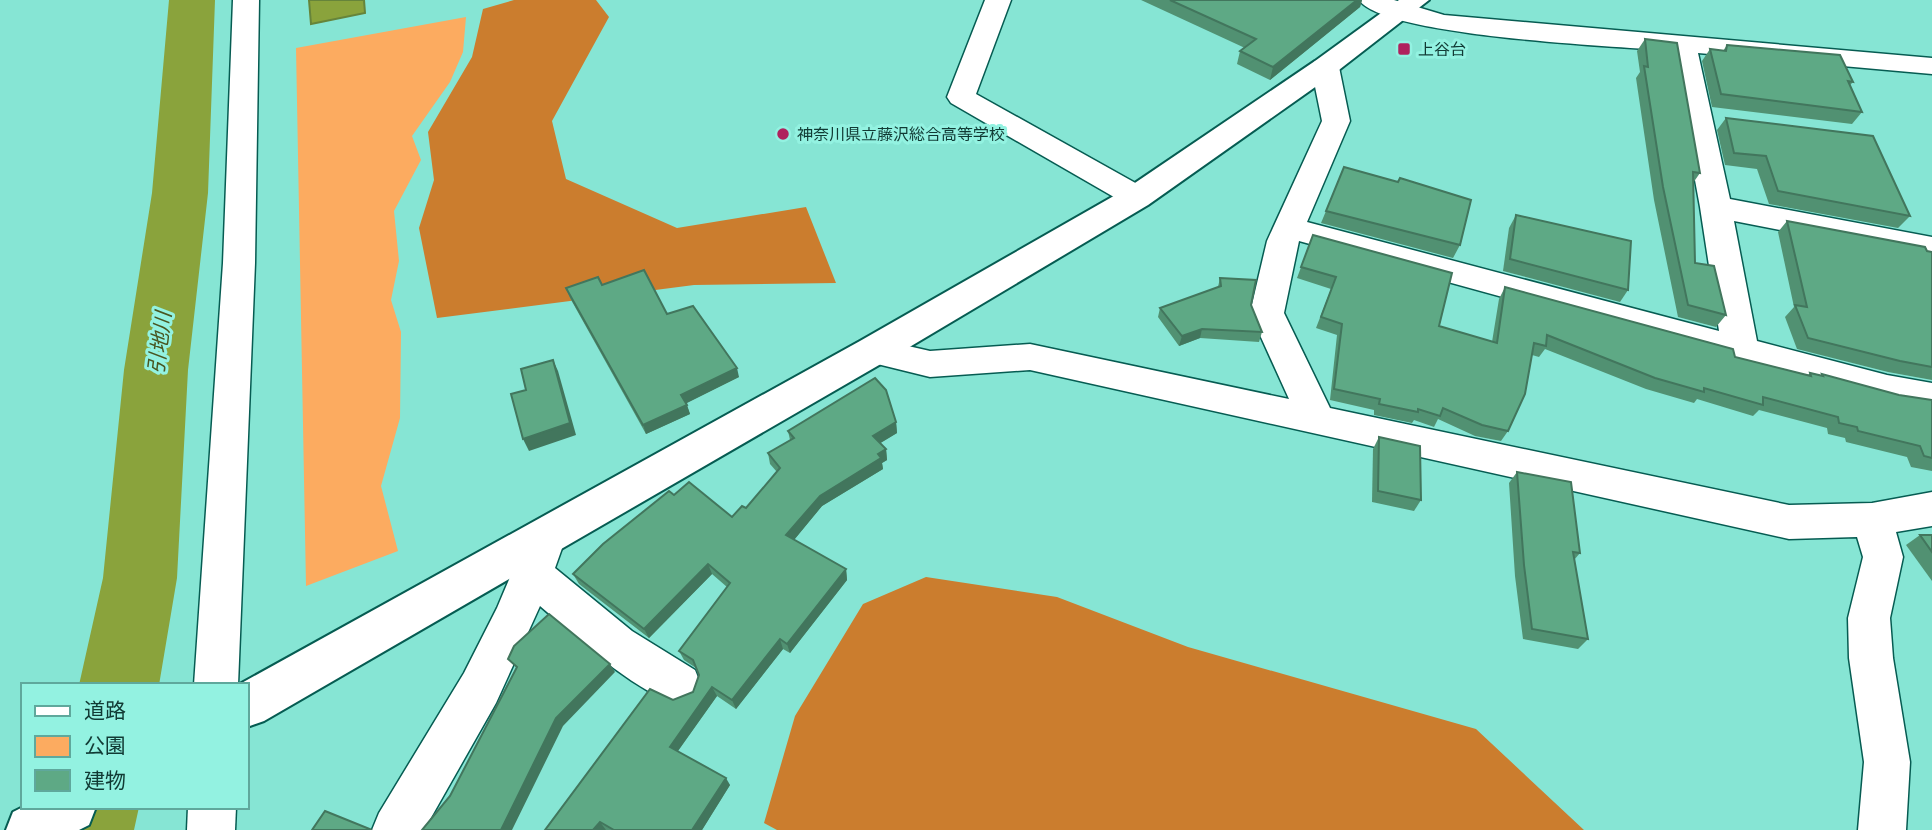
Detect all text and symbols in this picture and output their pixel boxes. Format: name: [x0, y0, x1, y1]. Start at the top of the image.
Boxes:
place label: 上谷台: [1418, 40, 1466, 59]
marker: 上谷台: [1396, 41, 1412, 57]
place label: 神奈川県立藤沢総合高等学校: [797, 125, 1005, 144]
marker: 神奈川県立藤沢総合高等学校: [775, 126, 791, 142]
water label: 引地川: [143, 308, 176, 376]
legend: [21, 683, 248, 809]
text: 道路: [84, 698, 126, 723]
text: 公園: [84, 733, 126, 758]
text: 建物: [84, 768, 126, 793]

